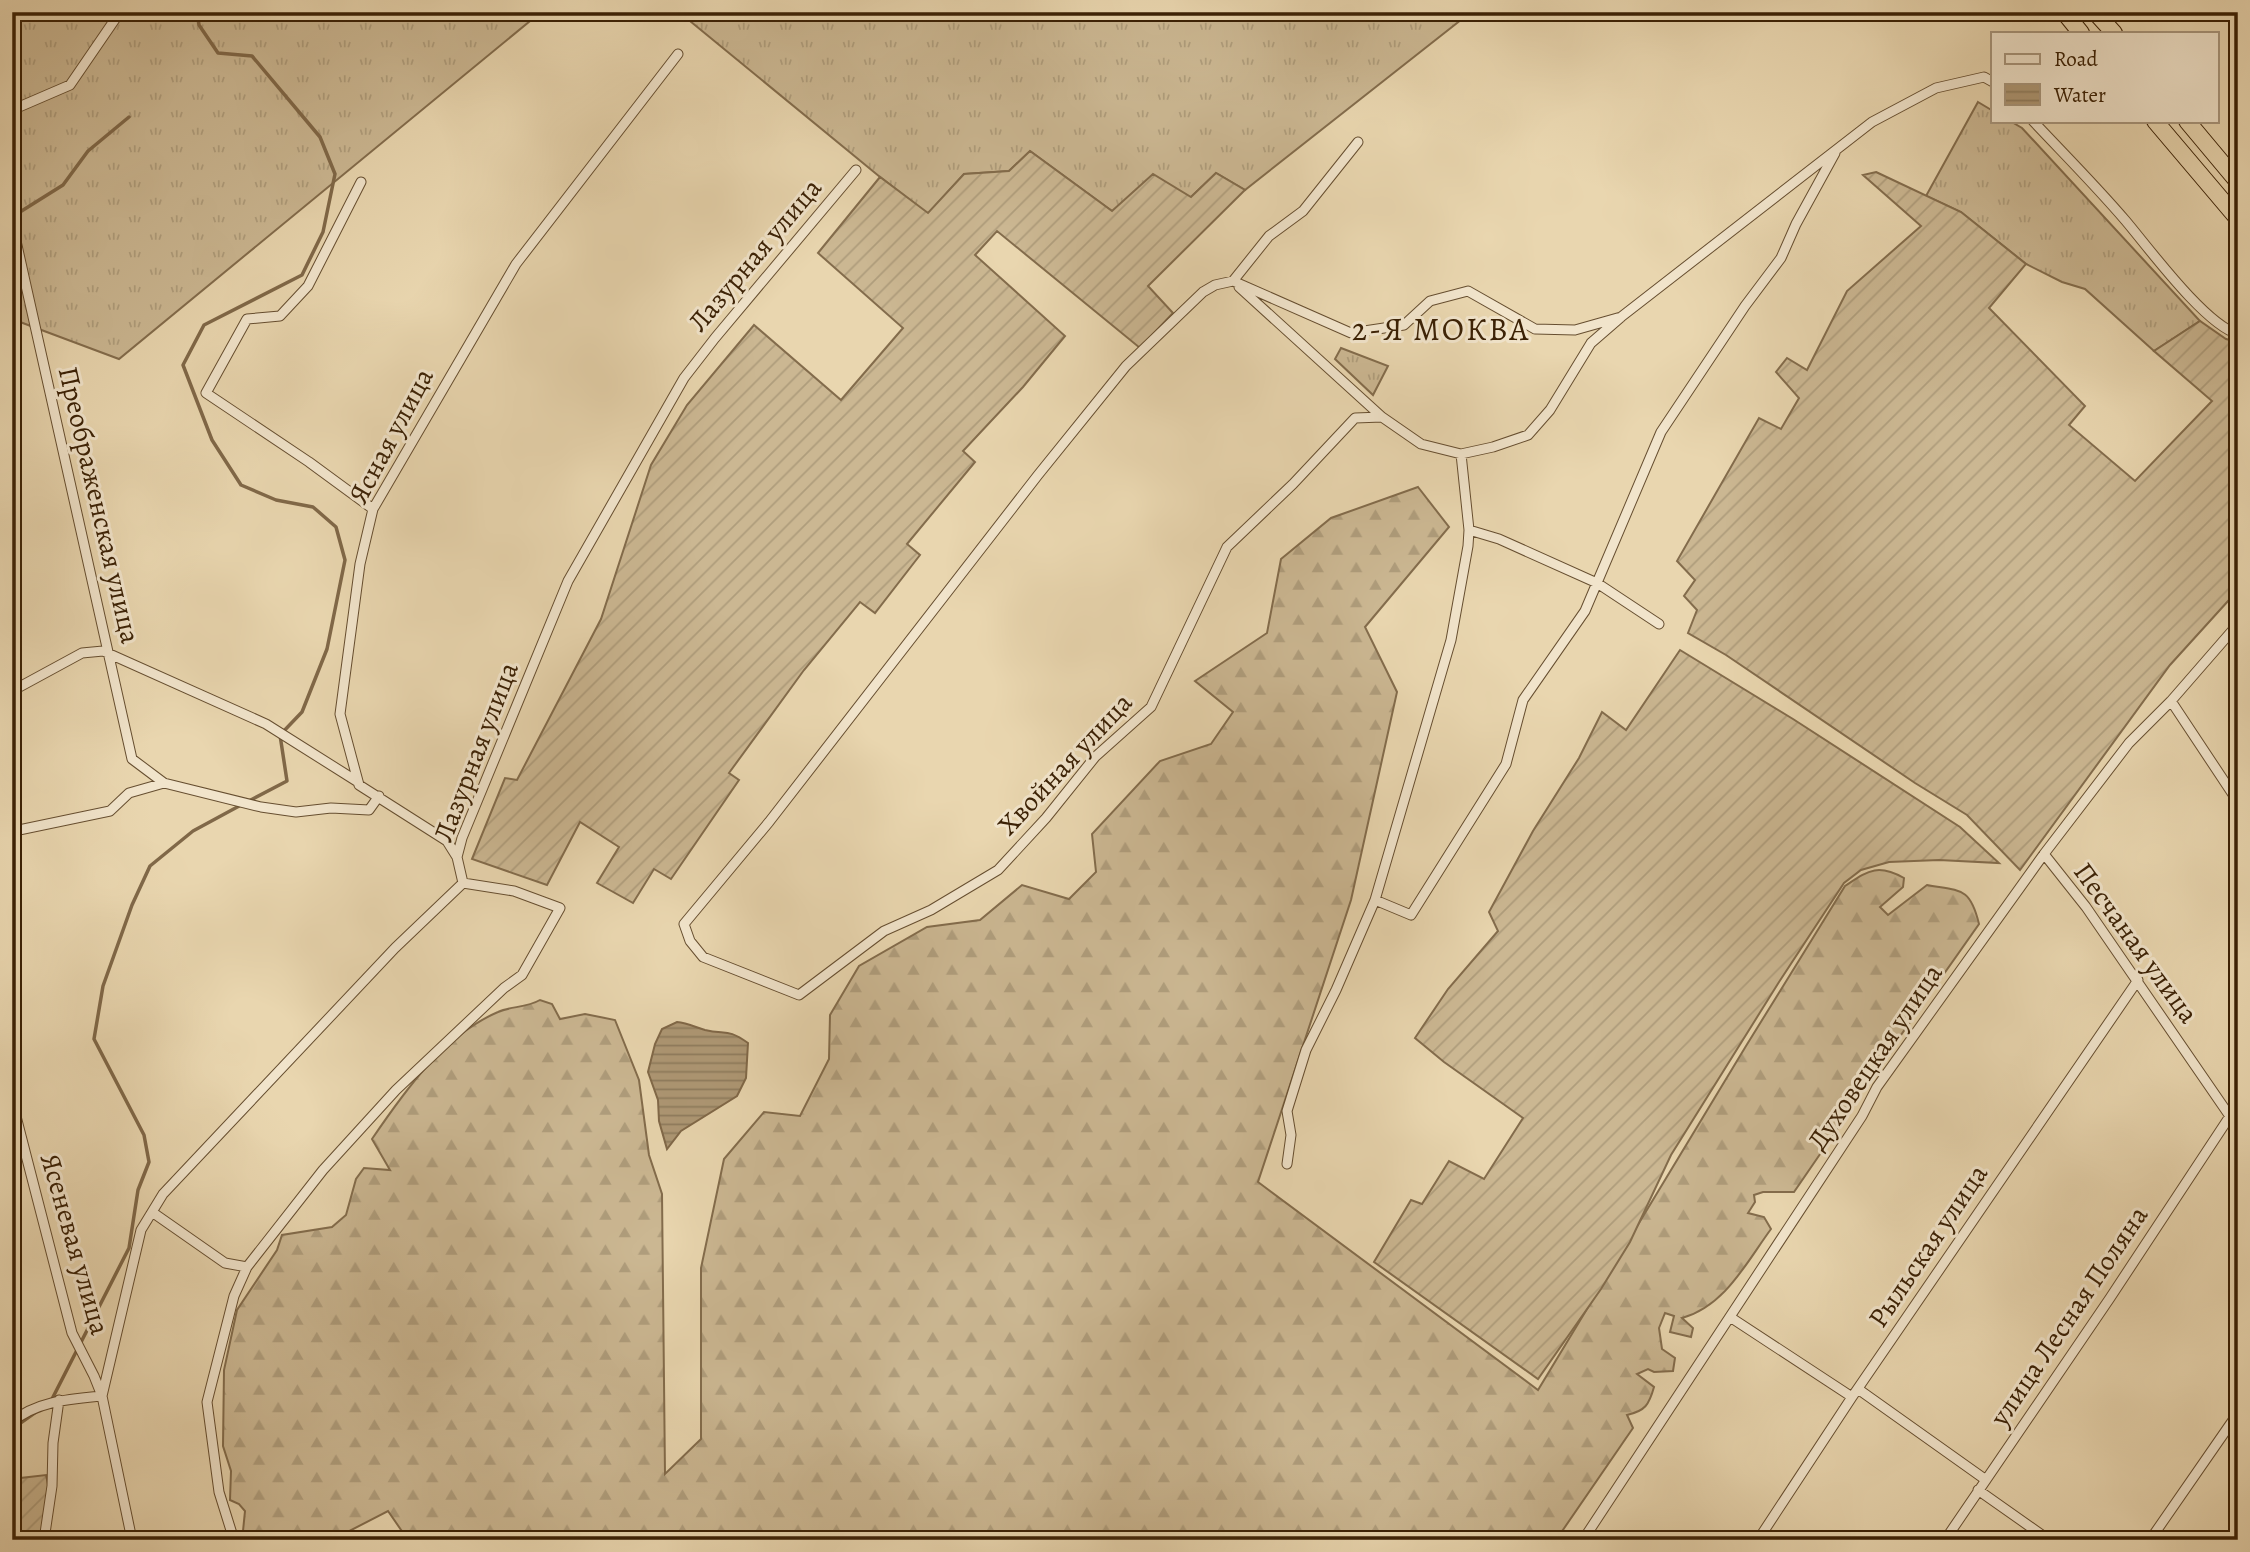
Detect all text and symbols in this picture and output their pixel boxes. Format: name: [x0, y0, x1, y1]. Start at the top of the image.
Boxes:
legend: [1991, 32, 2218, 122]
text: Road: [2054, 45, 2098, 73]
text: Water: [2053, 81, 2106, 109]
street label: Лазурная улица: [679, 170, 831, 340]
district label: 2-Я МОКВА: [1352, 307, 1530, 351]
street label: Ясная улица: [339, 361, 443, 510]
street label: Преображенская улица: [49, 363, 149, 647]
street label: Лазурная улица: [424, 657, 528, 847]
street label: Хвойная улица: [989, 684, 1141, 844]
street label: Песчаная улица: [2065, 855, 2207, 1031]
street label: Духовецкая улица: [1799, 956, 1951, 1158]
street label: Ясеневая улица: [31, 1149, 119, 1339]
street label: Рыльская улица: [1859, 1157, 1997, 1335]
street label: улица Лесная Поляна: [1981, 1198, 2157, 1434]

